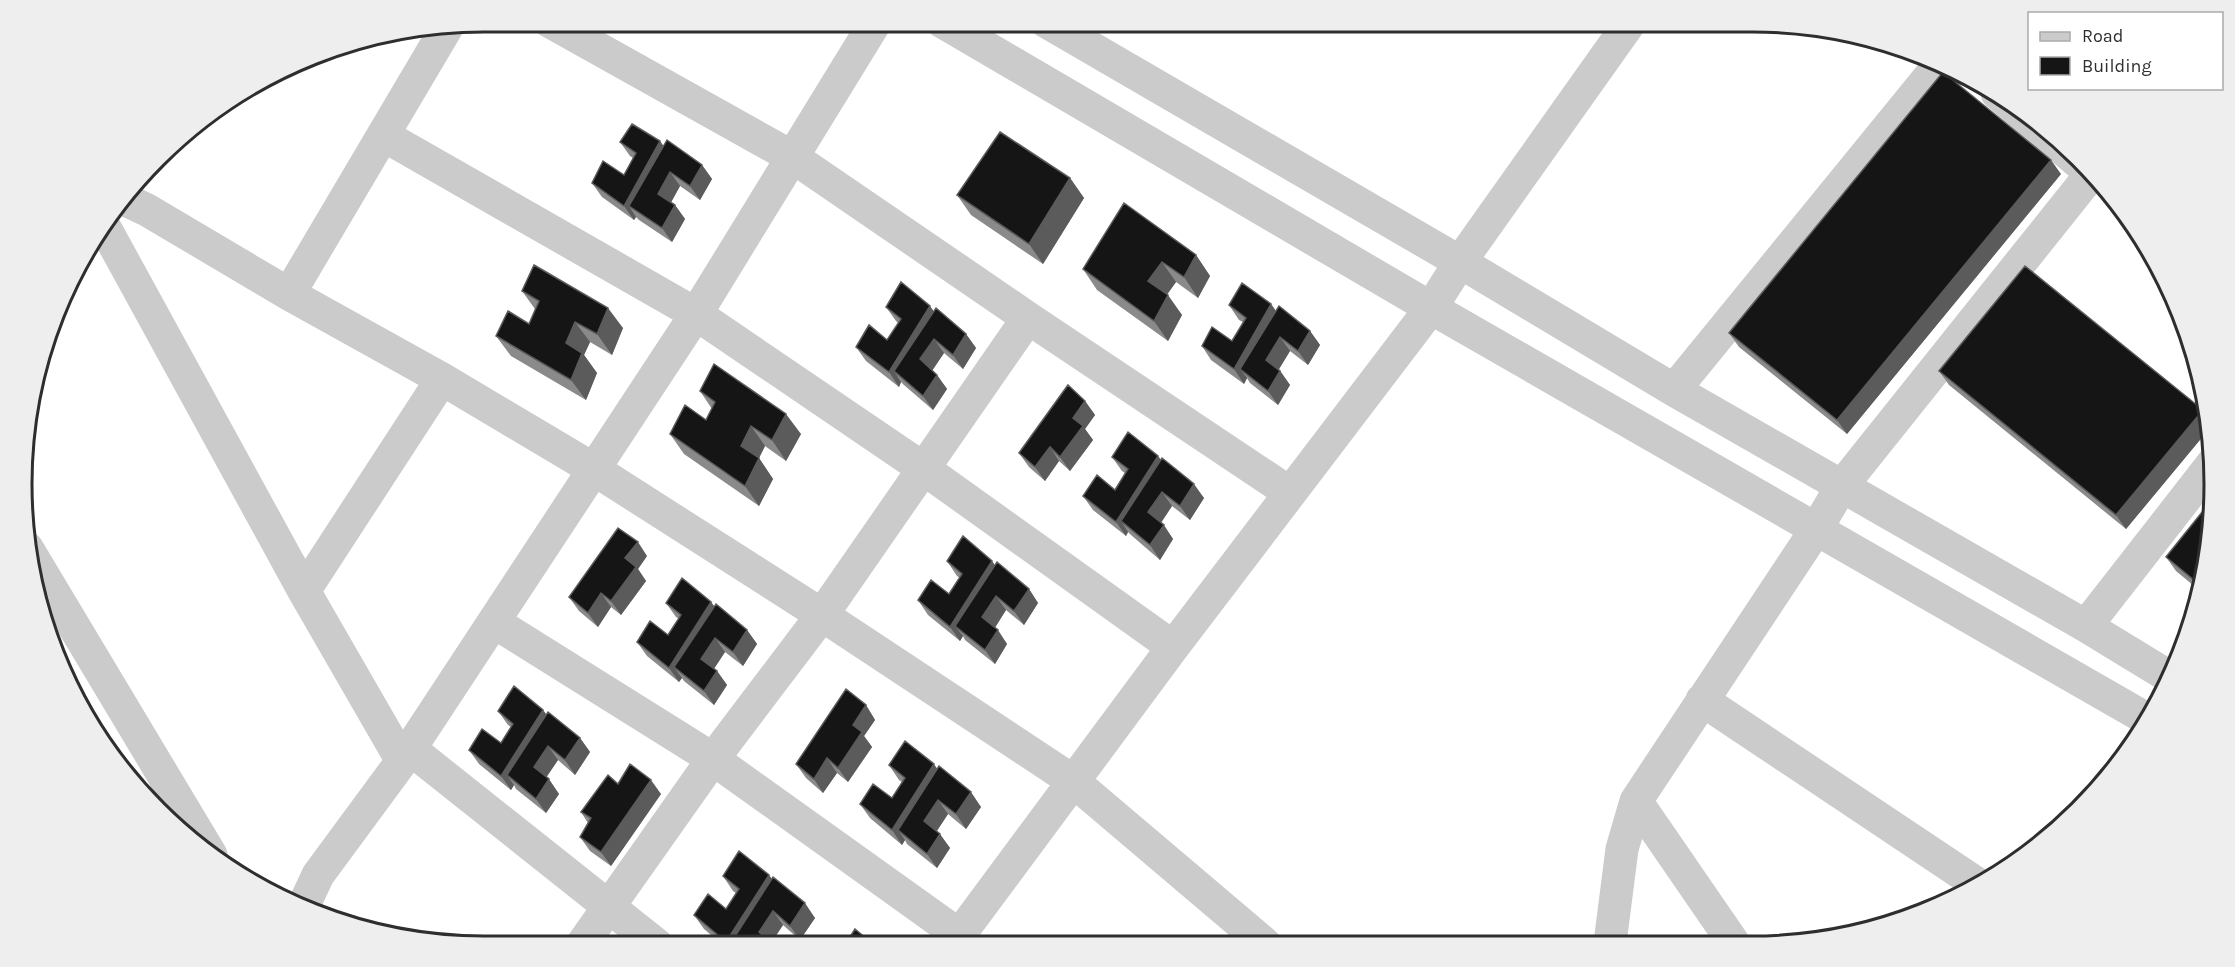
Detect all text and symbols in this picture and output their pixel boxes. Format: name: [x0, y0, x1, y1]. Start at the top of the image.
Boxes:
legend: [2028, 12, 2223, 90]
text: Road: [2082, 25, 2123, 47]
text: Building: [2082, 55, 2152, 77]

